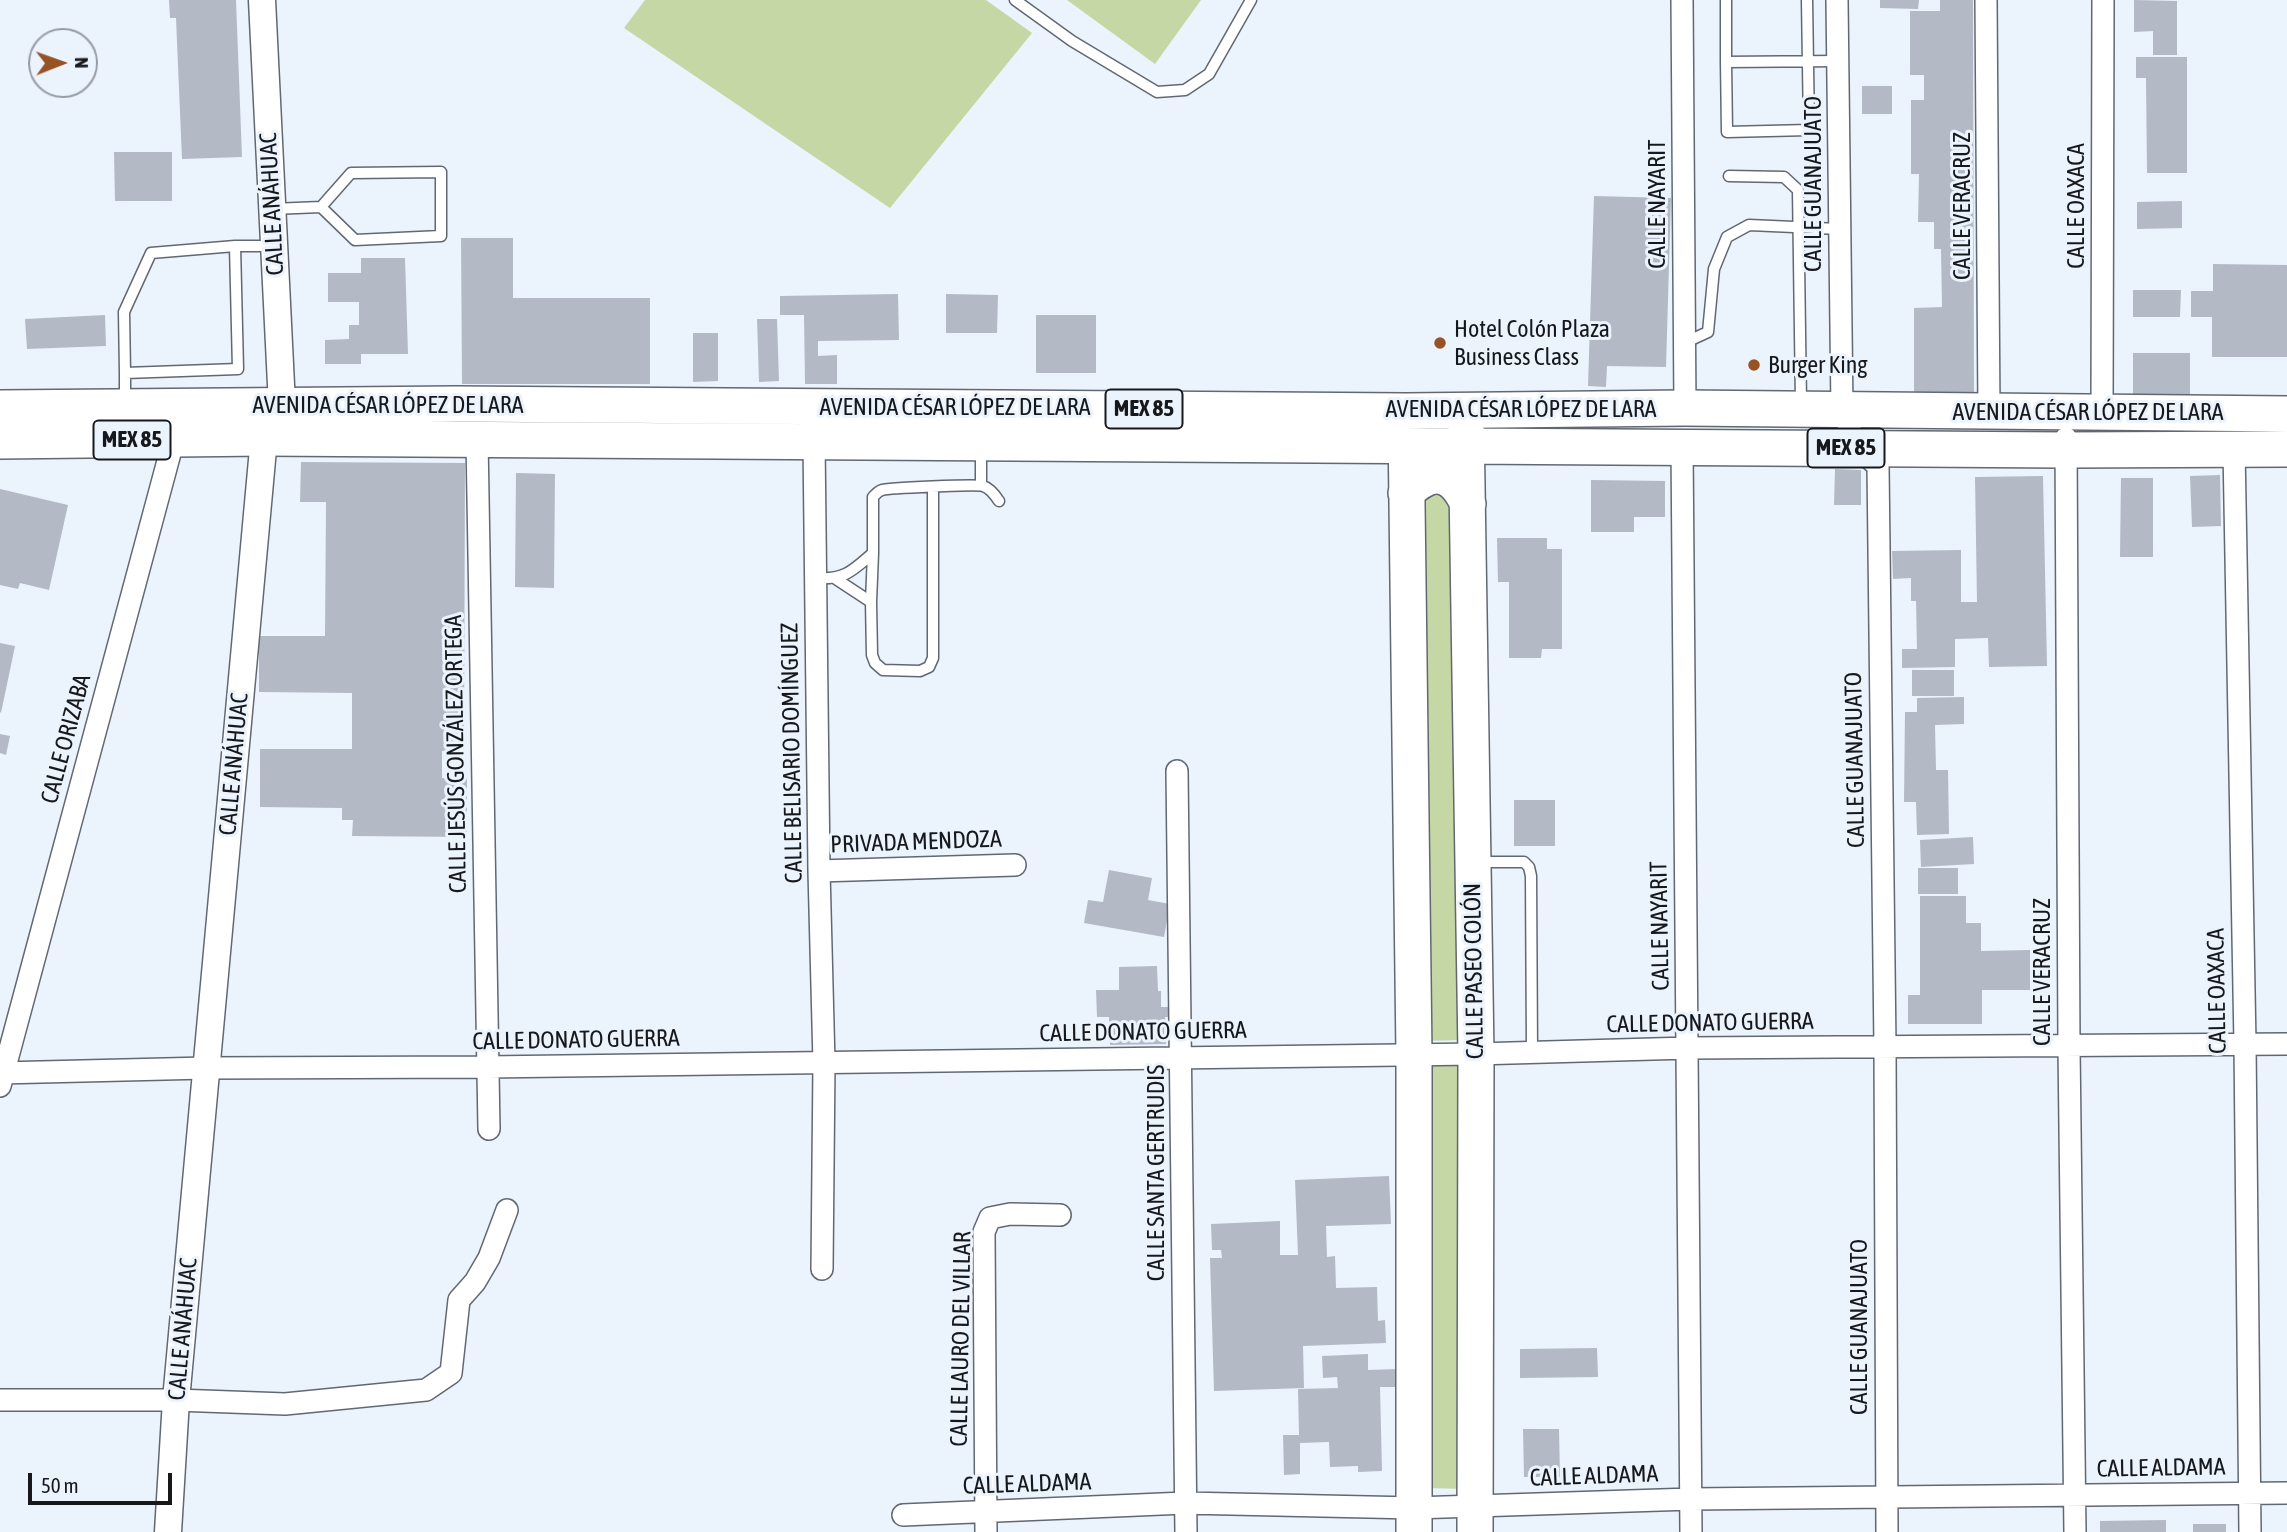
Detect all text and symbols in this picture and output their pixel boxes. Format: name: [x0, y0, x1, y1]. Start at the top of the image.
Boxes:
north arrow: [28, 28, 98, 98]
text: N: [71, 57, 93, 68]
street label: CALLE GUANAJUATO: [1799, 96, 1827, 272]
street label: CALLE ANÁHUAC: [254, 132, 290, 276]
street label: CALLE VERACRUZ: [1948, 132, 1976, 280]
street label: CALLE NAYARIT: [1643, 139, 1671, 269]
street label: CALLE OAXACA: [2062, 143, 2090, 269]
place label: Hotel Colón Plaza Business Class: [1454, 315, 1610, 371]
marker: Hotel Colón Plaza Business Class: [1432, 335, 1448, 351]
place label: Burger King: [1768, 351, 1868, 379]
marker: Burger King: [1746, 357, 1762, 373]
road number: MEX 85: [1106, 390, 1182, 428]
street label: AVENIDA CÉSAR LÓPEZ DE LARA: [253, 391, 523, 419]
street label: AVENIDA CÉSAR LÓPEZ DE LARA: [820, 393, 1090, 421]
street label: AVENIDA CÉSAR LÓPEZ DE LARA: [1386, 395, 1656, 423]
street label: AVENIDA CÉSAR LÓPEZ DE LARA: [1953, 398, 2223, 426]
road number: MEX 85: [94, 420, 170, 460]
road number: MEX 85: [1808, 428, 1884, 468]
street label: CALLE JESÚS GONZÁLEZ ORTEGA: [439, 615, 473, 893]
street label: CALLE BELISARIO DOMÍNGUEZ: [775, 622, 809, 884]
street label: CALLE ORIZABA: [35, 671, 97, 807]
street label: CALLE GUANAJUATO: [1839, 672, 1871, 848]
street label: CALLE ANÁHUAC: [213, 692, 255, 836]
street label: PRIVADA MENDOZA: [830, 825, 1002, 859]
street label: CALLE NAYARIT: [1644, 861, 1676, 991]
street label: CALLE PASEO COLÓN: [1458, 883, 1490, 1059]
street label: CALLE VERACRUZ: [2028, 898, 2056, 1046]
street label: CALLE OAXACA: [2202, 928, 2232, 1054]
street label: CALLE DONATO GUERRA: [1606, 1007, 1814, 1039]
street label: CALLE DONATO GUERRA: [1039, 1016, 1247, 1048]
street label: CALLE DONATO GUERRA: [472, 1024, 680, 1056]
street label: CALLE SANTA GERTRUDIS: [1142, 1065, 1170, 1281]
street label: CALLE LAURO DEL VILLAR: [945, 1231, 977, 1447]
street label: CALLE GUANAJUATO: [1845, 1239, 1873, 1415]
street label: CALLE ANÁHUAC: [162, 1257, 204, 1401]
street label: CALLE ALDAMA: [2096, 1452, 2226, 1484]
scale bar: [32, 1458, 175, 1502]
street label: CALLE ALDAMA: [1529, 1459, 1659, 1493]
street label: CALLE ALDAMA: [962, 1467, 1092, 1501]
text: 50 m: [41, 1473, 79, 1497]

